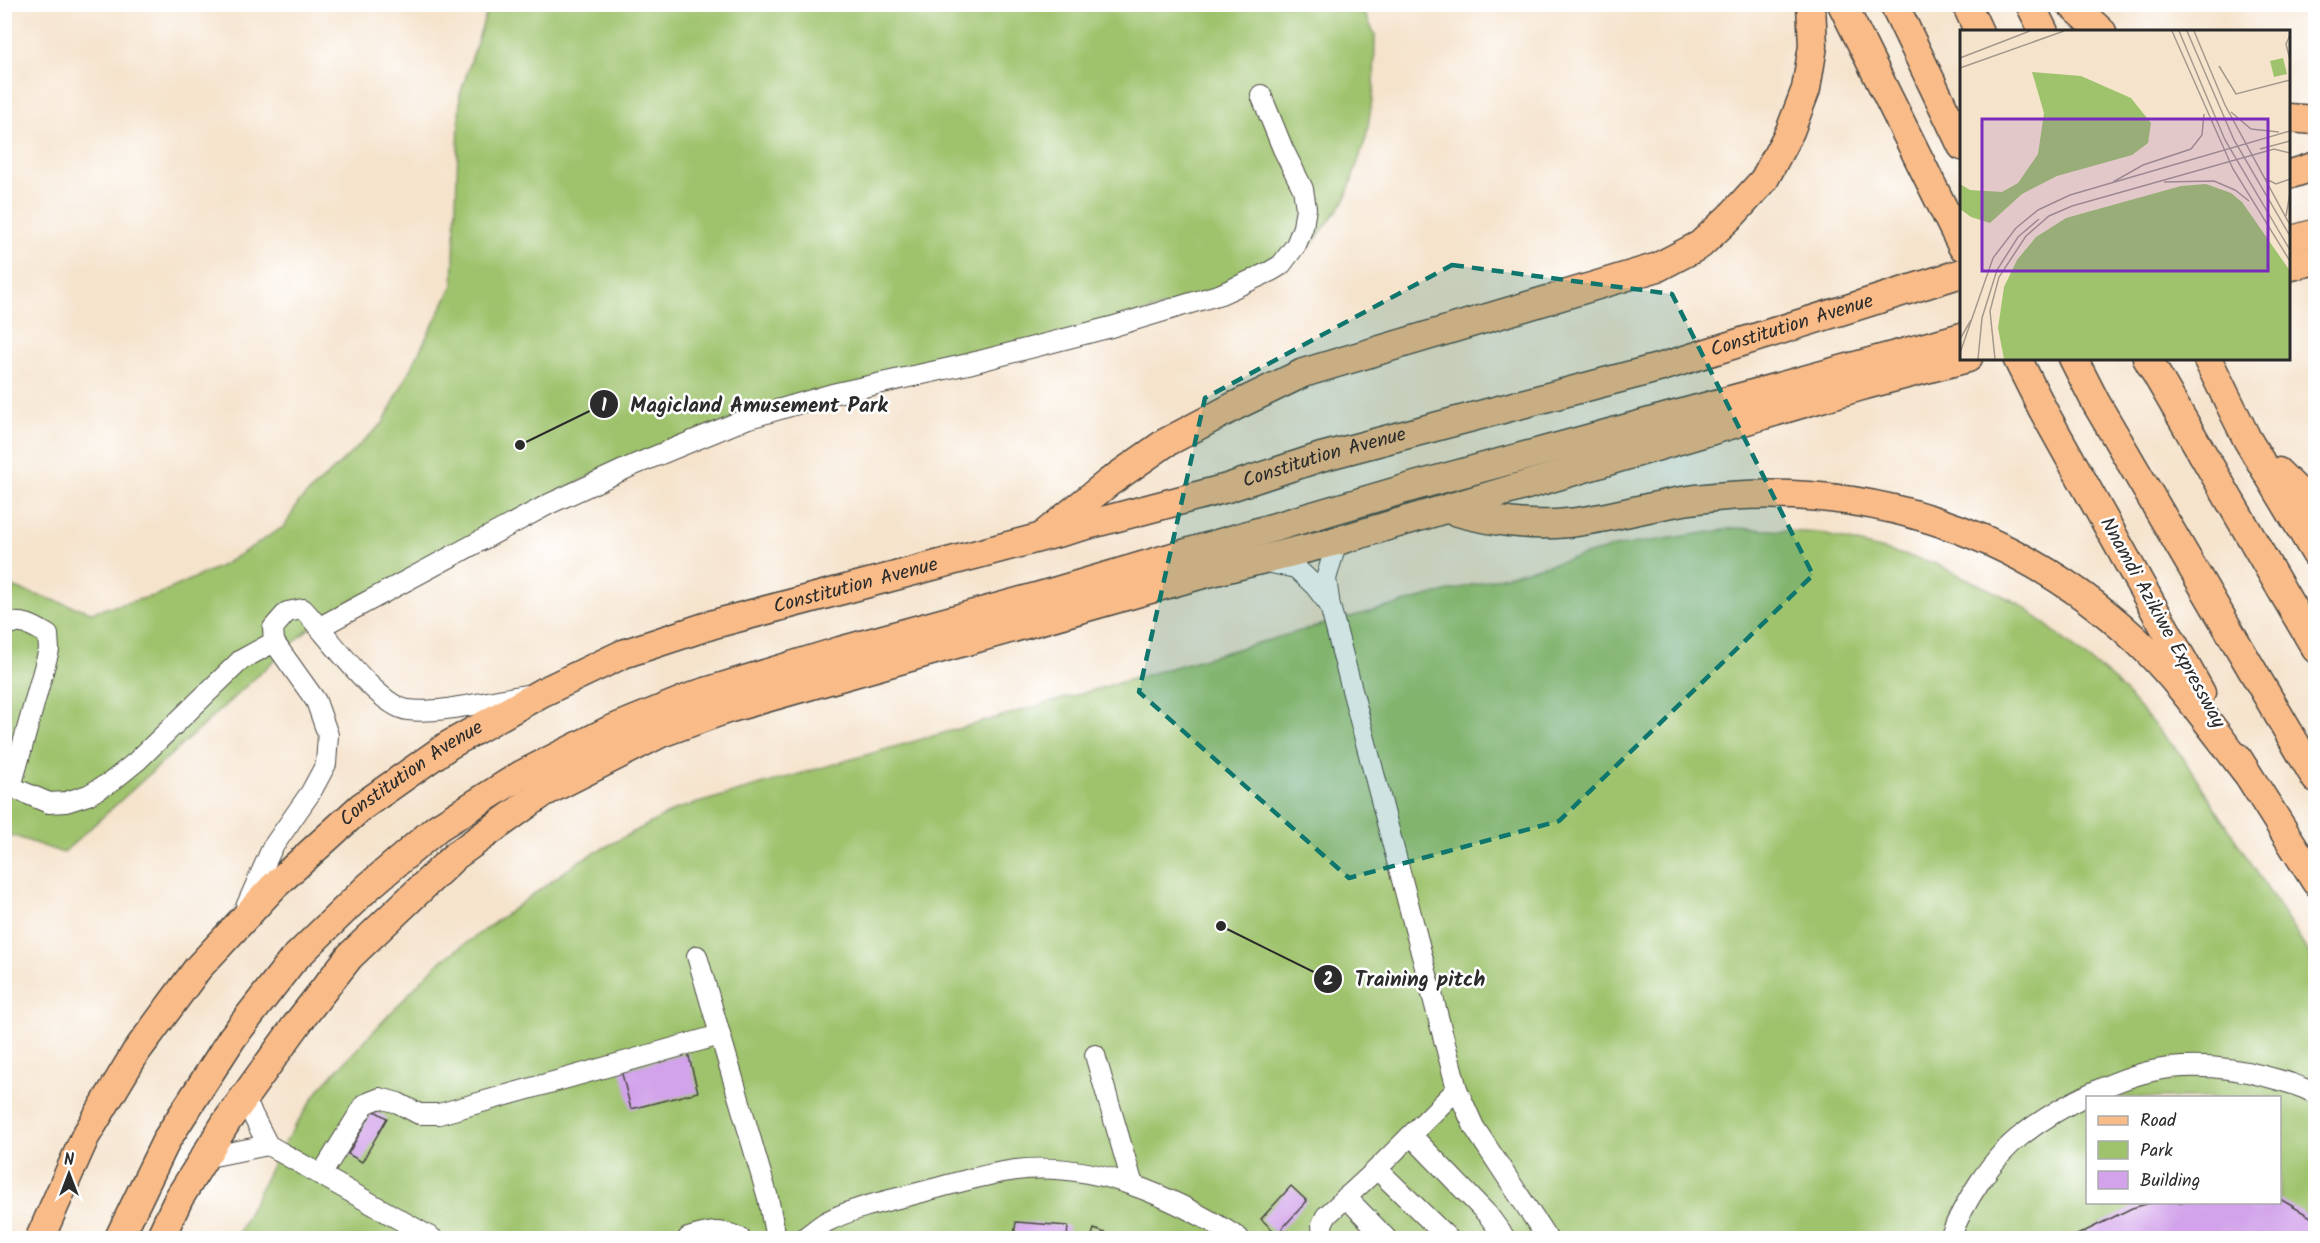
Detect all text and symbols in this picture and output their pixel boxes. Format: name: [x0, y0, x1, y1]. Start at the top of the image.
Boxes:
inset map: [1960, 30, 2290, 360]
street label: Constitution Avenue: [1706, 286, 1878, 367]
callout: Magicland Amusement Park: [589, 385, 900, 424]
text: Magicland Amusement Park: [630, 390, 888, 423]
text: 1: [601, 392, 607, 421]
street label: Constitution Avenue: [1238, 419, 1410, 498]
street label: Nnamdi Azikiwe Expressway: [2090, 511, 2234, 735]
street label: Constitution Avenue: [770, 549, 942, 624]
street label: Constitution Avenue: [332, 713, 490, 835]
callout: Training pitch: [1313, 959, 1498, 998]
text: Training pitch: [1355, 964, 1485, 997]
text: 2: [1323, 966, 1333, 995]
legend: [2086, 1096, 2281, 1204]
text: Road: [2140, 1107, 2177, 1136]
text: Park: [2140, 1137, 2173, 1166]
north arrow: [39, 1144, 99, 1204]
text: N: [64, 1148, 74, 1173]
text: Building: [2140, 1167, 2200, 1196]

